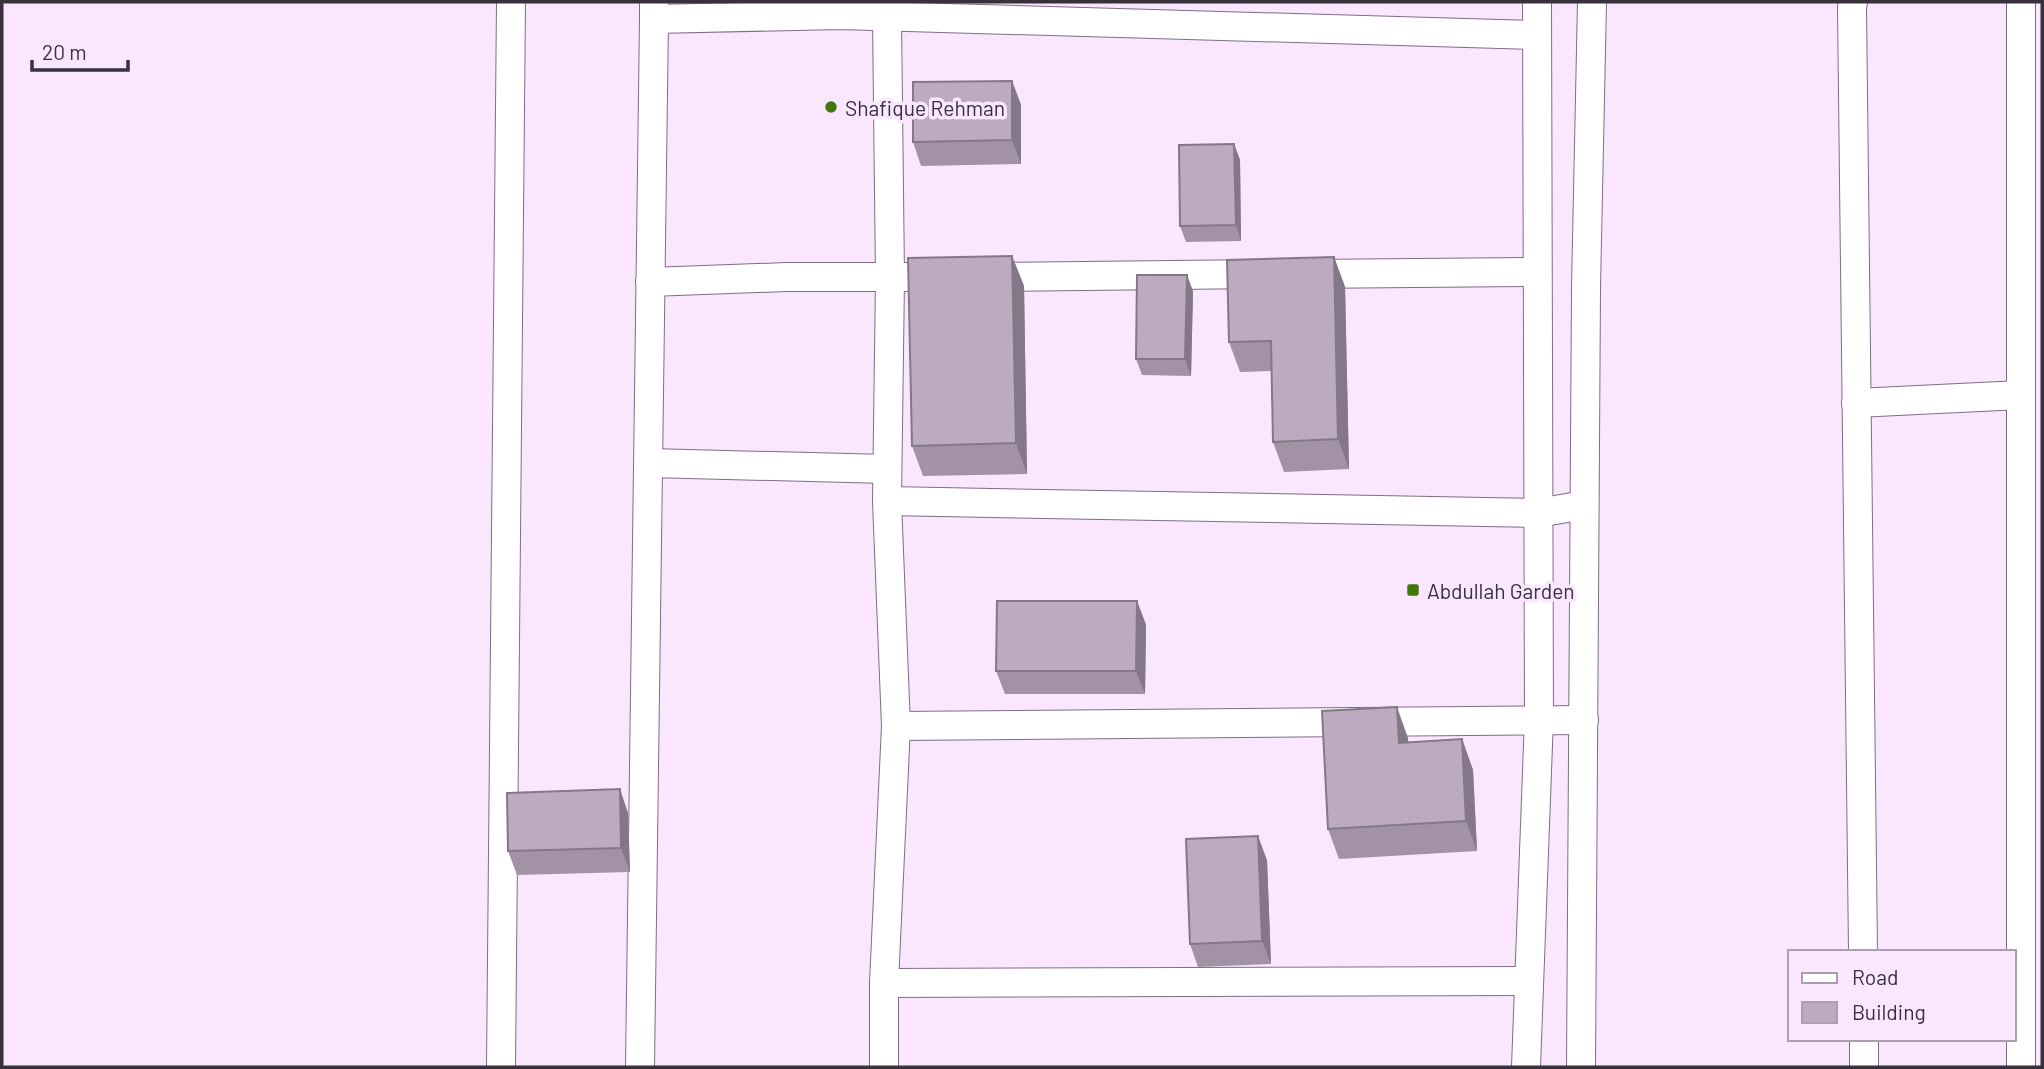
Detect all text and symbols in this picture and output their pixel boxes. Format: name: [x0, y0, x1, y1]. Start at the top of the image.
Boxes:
scale bar: [32, 28, 128, 72]
text: 20 m: [42, 39, 87, 64]
place label: Shafique Rehman: [845, 95, 1005, 120]
marker: Shafique Rehman: [823, 99, 839, 115]
place label: Abdullah Garden: [1427, 578, 1575, 603]
marker: Abdullah Garden: [1405, 582, 1421, 598]
legend: [1788, 950, 2016, 1041]
text: Road: [1852, 964, 1898, 989]
text: Building: [1852, 999, 1926, 1024]

